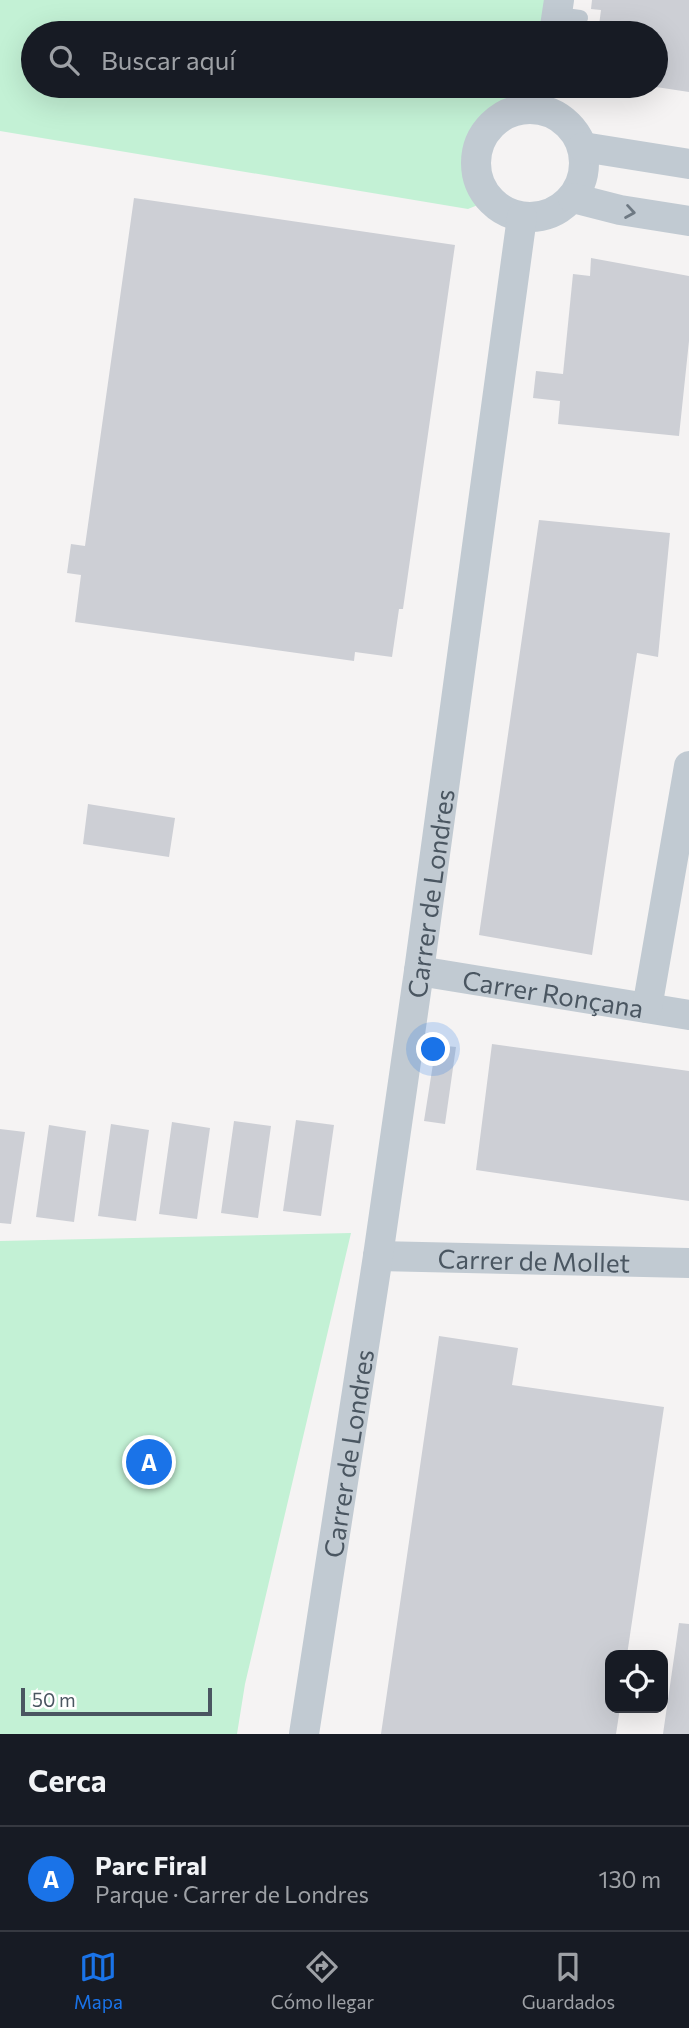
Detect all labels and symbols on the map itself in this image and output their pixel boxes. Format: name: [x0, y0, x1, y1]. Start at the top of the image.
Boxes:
one-way arrow: [625, 204, 636, 219]
street label: Carrer de Londres: [400, 787, 459, 1000]
street label: Carrer Ronçana: [460, 963, 646, 1023]
your location: [416, 1032, 450, 1066]
street label: Carrer de Mollet: [437, 1242, 630, 1277]
street label: Carrer de Londres: [316, 1347, 379, 1560]
pin: A: [126, 1436, 172, 1488]
scale bar: [21, 1685, 212, 1717]

